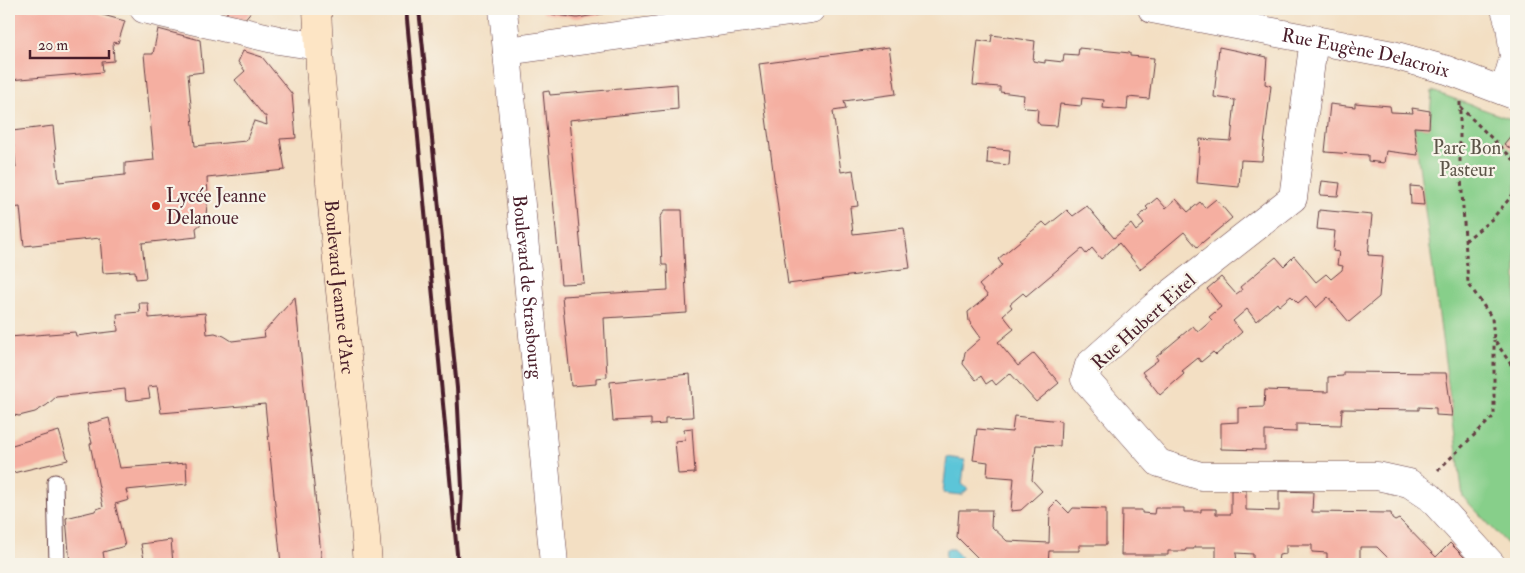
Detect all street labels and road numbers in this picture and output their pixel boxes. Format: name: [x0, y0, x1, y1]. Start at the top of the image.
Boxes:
street label: Rue Eugène Delacroix: [1280, 23, 1453, 83]
street label: Boulevard de Strasbourg: [507, 194, 548, 381]
street label: Boulevard Jeanne d’Arc: [319, 199, 360, 376]
street label: Rue Hubert Eitel: [1086, 268, 1201, 375]

